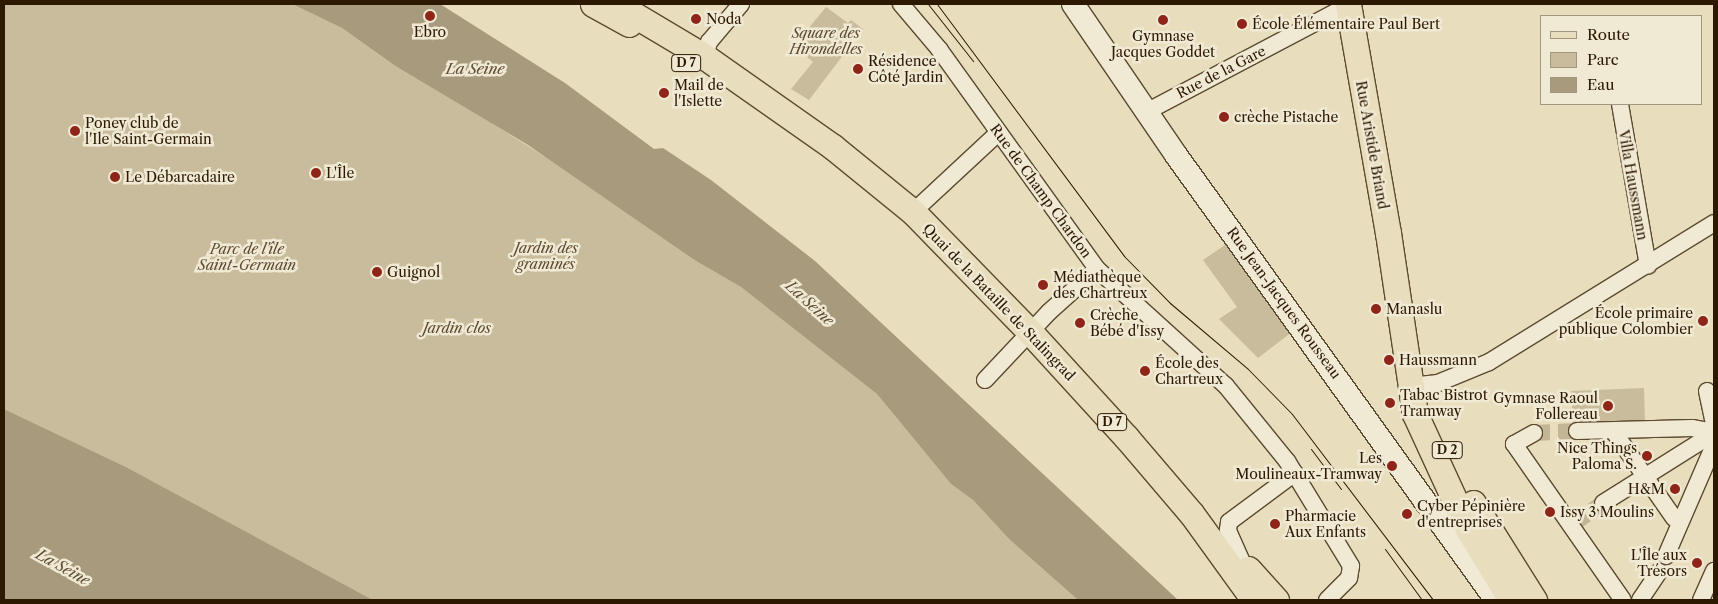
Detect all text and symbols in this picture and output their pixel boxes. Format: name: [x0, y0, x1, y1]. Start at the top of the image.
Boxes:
marker: Ebro: [424, 10, 436, 22]
place label: Noda: [706, 11, 742, 27]
marker: Noda: [690, 13, 702, 25]
marker: Gymnase Jacques Goddet: [1157, 14, 1169, 26]
legend: [1540, 15, 1703, 105]
place label: École Élémentaire Paul Bert: [1252, 16, 1440, 32]
marker: École Élémentaire Paul Bert: [1236, 18, 1248, 30]
place label: Ebro: [414, 24, 446, 40]
park label: Square des Hirondelles: [789, 25, 863, 58]
text: Route: [1587, 25, 1630, 44]
place label: Gymnase Jacques Goddet: [1111, 28, 1215, 60]
street label: Rue de la Gare: [1174, 42, 1268, 102]
text: Parc: [1587, 50, 1619, 69]
place label: Résidence Côté Jardin: [868, 53, 943, 85]
road number: D 7: [671, 54, 701, 72]
water label: La Seine: [446, 60, 504, 78]
marker: Résidence Côté Jardin: [852, 63, 864, 75]
text: Eau: [1587, 75, 1615, 94]
place label: Mail de l'Islette: [674, 77, 724, 110]
street label: Rue Aristide Briand: [1352, 79, 1392, 211]
marker: Mail de l'Islette: [658, 87, 670, 99]
place label: crèche Pistache: [1234, 109, 1338, 125]
marker: crèche Pistache: [1218, 111, 1230, 123]
place label: Poney club de l'Ile Saint-Germain: [85, 115, 212, 148]
street label: Rue de Champ Chardon: [987, 121, 1095, 261]
marker: Poney club de l'Ile Saint-Germain: [69, 125, 81, 137]
street label: Villa Haussmann: [1615, 128, 1651, 242]
place label: L'Île: [326, 165, 354, 181]
marker: L'Île: [310, 167, 322, 179]
place label: Le Débarcadaire: [125, 169, 235, 185]
marker: Le Débarcadaire: [109, 171, 121, 183]
street label: Quai de la Bataille de Stalingrad: [919, 220, 1079, 384]
street label: Rue Jean-Jacques Rousseau: [1223, 224, 1345, 382]
park label: Jardin des graminés: [514, 240, 578, 272]
park label: Parc de l'île Saint-Germain: [198, 241, 296, 274]
place label: Guignol: [387, 264, 440, 280]
marker: Guignol: [371, 266, 383, 278]
place label: Médiathèque des Chartreux: [1053, 269, 1147, 302]
water label: La Seine: [782, 277, 838, 329]
marker: Médiathèque des Chartreux: [1037, 279, 1049, 291]
place label: Manaslu: [1386, 301, 1442, 317]
marker: Manaslu: [1370, 303, 1382, 315]
place label: École primaire publique Colombier: [1559, 305, 1693, 338]
place label: Crèche Bébé d'Issy: [1090, 307, 1164, 340]
marker: École primaire publique Colombier: [1697, 315, 1709, 327]
marker: Crèche Bébé d'Issy: [1074, 317, 1086, 329]
park label: Jardin clos: [423, 320, 491, 336]
place label: Haussmann: [1399, 352, 1477, 368]
marker: Haussmann: [1383, 354, 1395, 366]
place label: École des Chartreux: [1155, 355, 1223, 388]
marker: École des Chartreux: [1139, 365, 1151, 377]
place label: Tabac Bistrot Tramway: [1400, 387, 1488, 420]
place label: Gymnase Raoul Follereau: [1493, 390, 1598, 422]
marker: Tabac Bistrot Tramway: [1384, 397, 1396, 409]
marker: Gymnase Raoul Follereau: [1602, 400, 1614, 412]
road number: D 7: [1097, 412, 1127, 432]
road number: D 2: [1431, 440, 1463, 460]
place label: Nice Things Paloma S.: [1557, 440, 1637, 472]
place label: Les Moulineaux-Tramway: [1235, 450, 1382, 482]
marker: Nice Things Paloma S.: [1641, 450, 1653, 462]
marker: Les Moulineaux-Tramway: [1386, 460, 1398, 472]
place label: H&M: [1628, 481, 1665, 497]
marker: H&M: [1669, 483, 1681, 495]
place label: Cyber Pépinière d'entreprises: [1417, 498, 1526, 530]
place label: Issy 3 Moulins: [1560, 504, 1655, 520]
marker: Issy 3 Moulins: [1544, 506, 1556, 518]
place label: Pharmacie Aux Enfants: [1285, 508, 1366, 540]
marker: Cyber Pépinière d'entreprises: [1401, 508, 1413, 520]
marker: Pharmacie Aux Enfants: [1269, 518, 1281, 530]
water label: La Seine: [33, 545, 93, 589]
place label: L'Île aux Trésors: [1631, 547, 1687, 580]
marker: L'Île aux Trésors: [1691, 557, 1703, 569]

